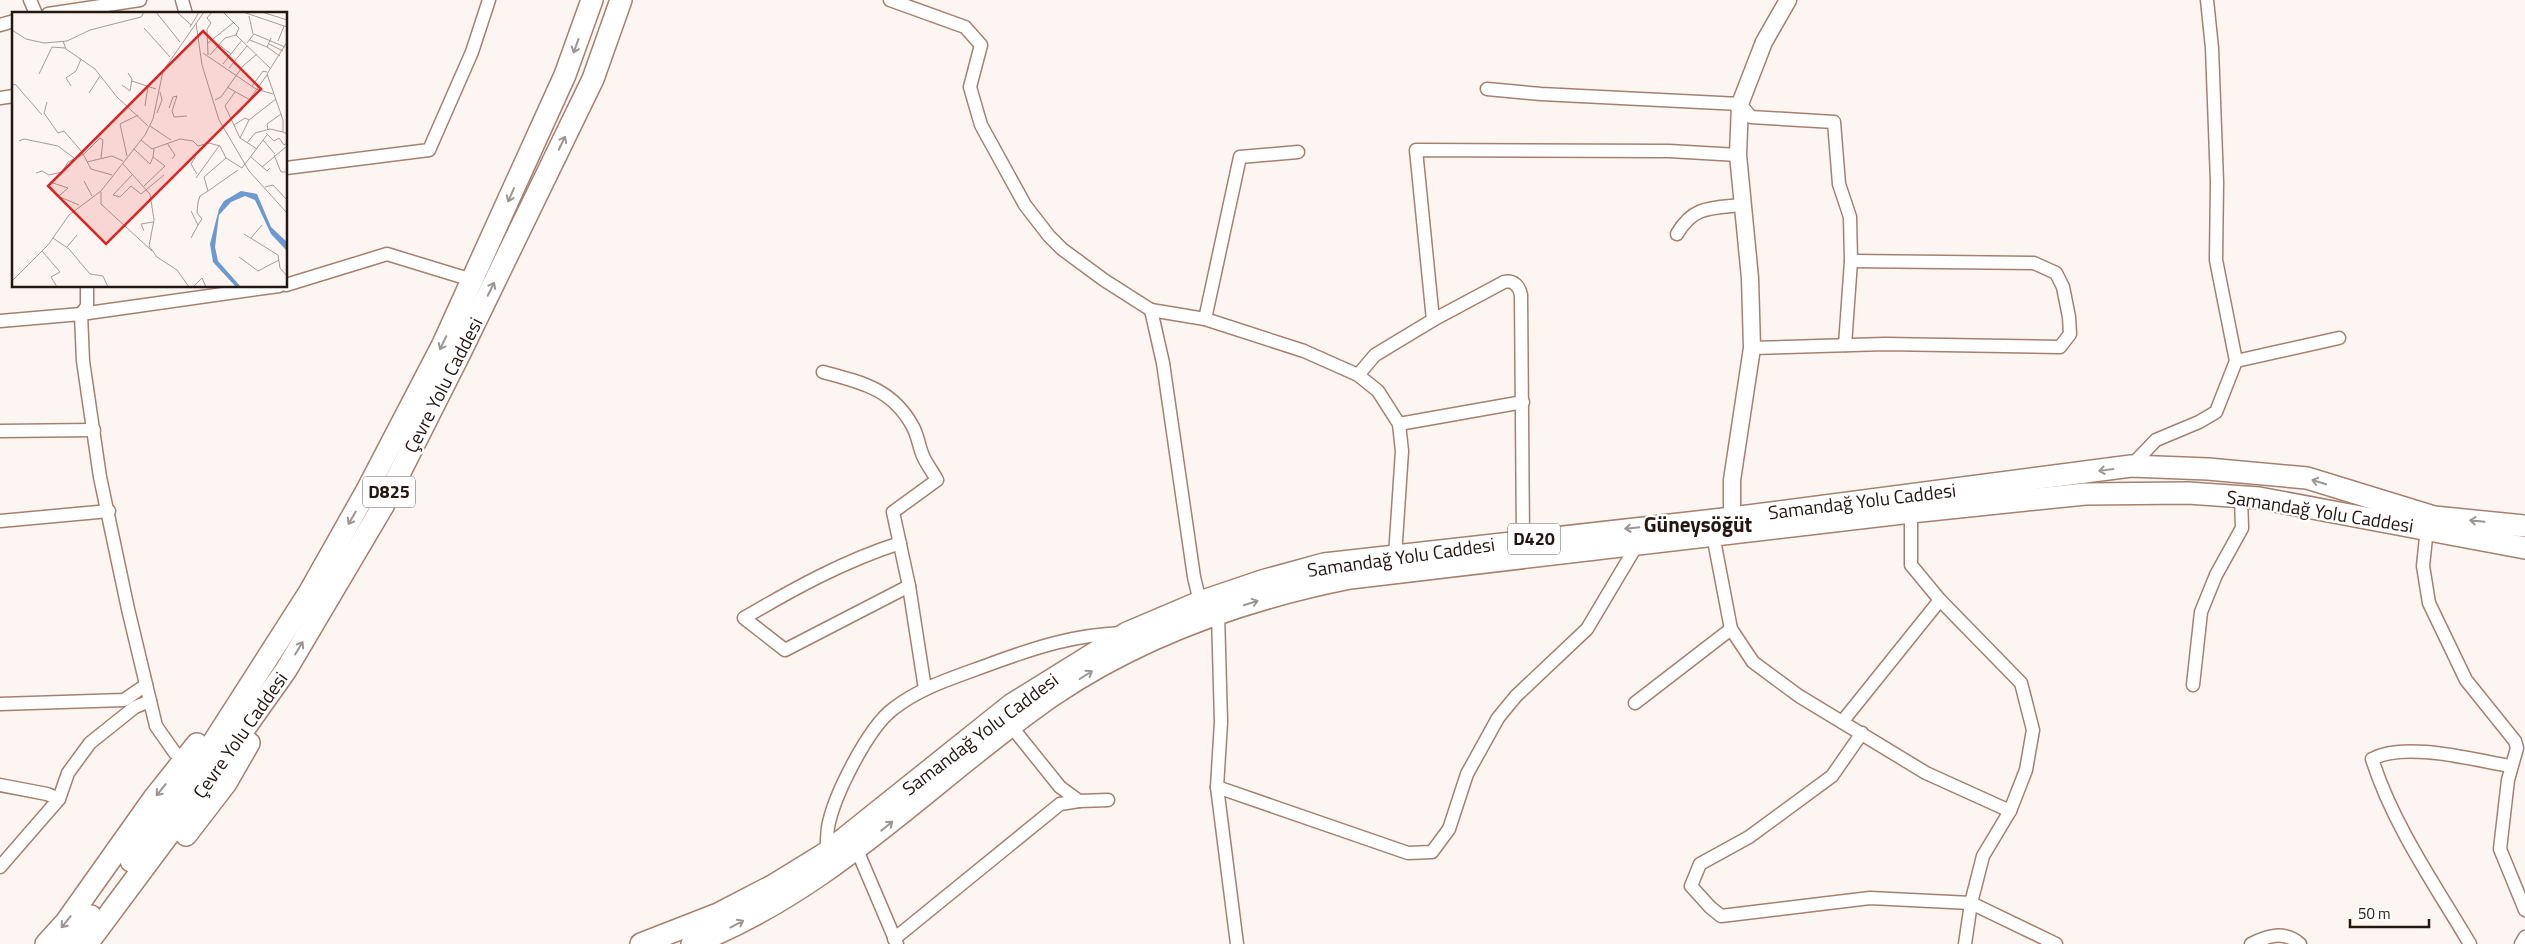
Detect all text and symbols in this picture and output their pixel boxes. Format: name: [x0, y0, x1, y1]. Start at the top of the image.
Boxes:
inset map: [12, 12, 288, 288]
one-way arrow: [571, 38, 580, 53]
one-way arrow: [557, 136, 567, 151]
one-way arrow: [505, 187, 515, 202]
one-way arrow: [487, 282, 496, 297]
street label: Çevre Yolu Caddesi: [396, 312, 489, 458]
one-way arrow: [438, 335, 448, 350]
one-way arrow: [2098, 465, 2114, 475]
street label: Samandağ Yolu Caddesi: [1766, 475, 1958, 526]
road number: D825: [363, 477, 415, 508]
one-way arrow: [2312, 477, 2328, 487]
street label: Samandağ Yolu Caddesi: [2224, 481, 2416, 540]
district label: Güneysöğüt: [1644, 508, 1753, 540]
one-way arrow: [347, 510, 357, 525]
one-way arrow: [2469, 517, 2485, 526]
one-way arrow: [1624, 523, 1640, 533]
road number: D420: [1508, 524, 1560, 554]
street label: Samandağ Yolu Caddesi: [1305, 529, 1497, 584]
one-way arrow: [1242, 598, 1258, 608]
one-way arrow: [294, 642, 304, 656]
street label: Çevre Yolu Caddesi: [185, 665, 294, 804]
street label: Samandağ Yolu Caddesi: [895, 665, 1064, 802]
one-way arrow: [1079, 670, 1093, 680]
one-way arrow: [155, 783, 166, 796]
one-way arrow: [880, 820, 893, 831]
scale bar: [2350, 896, 2429, 928]
text: 50 m: [2358, 902, 2391, 925]
one-way arrow: [60, 915, 71, 928]
one-way arrow: [729, 919, 744, 929]

